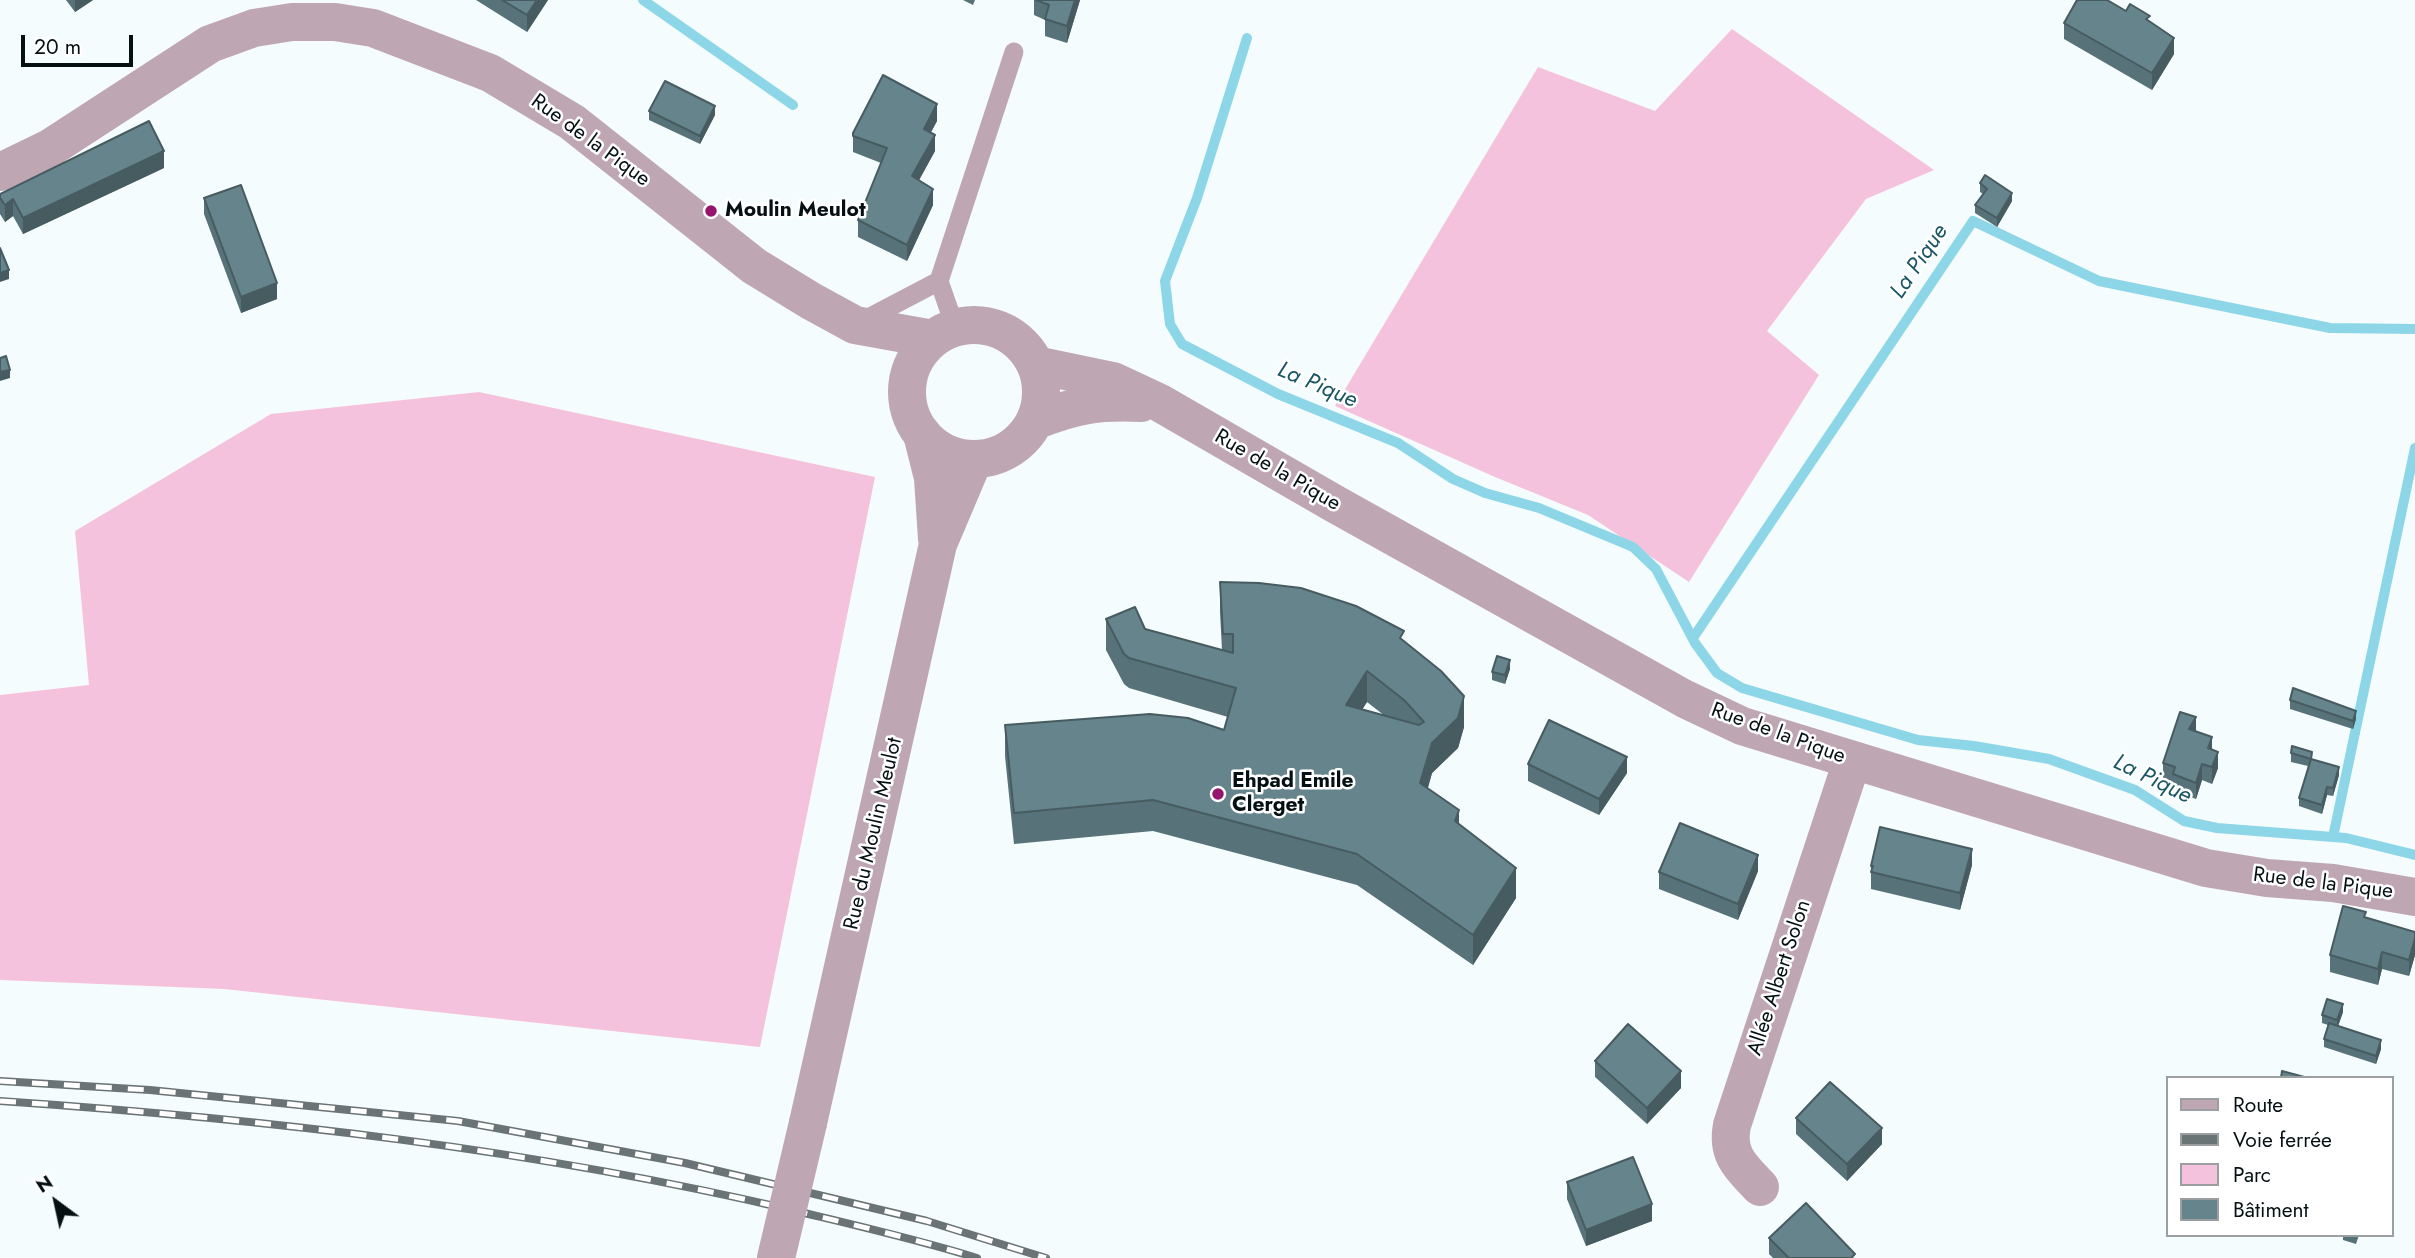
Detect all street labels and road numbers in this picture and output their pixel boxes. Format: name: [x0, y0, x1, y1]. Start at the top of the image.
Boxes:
street label: Rue de la Pique: [526, 89, 654, 193]
street label: Rue de la Pique: [1210, 425, 1344, 517]
street label: Rue de la Pique: [1707, 698, 1849, 770]
street label: Rue du Moulin Meulot: [840, 735, 908, 933]
street label: Rue de la Pique: [2251, 863, 2395, 905]
street label: Allée Albert Solon: [1743, 897, 1817, 1059]

